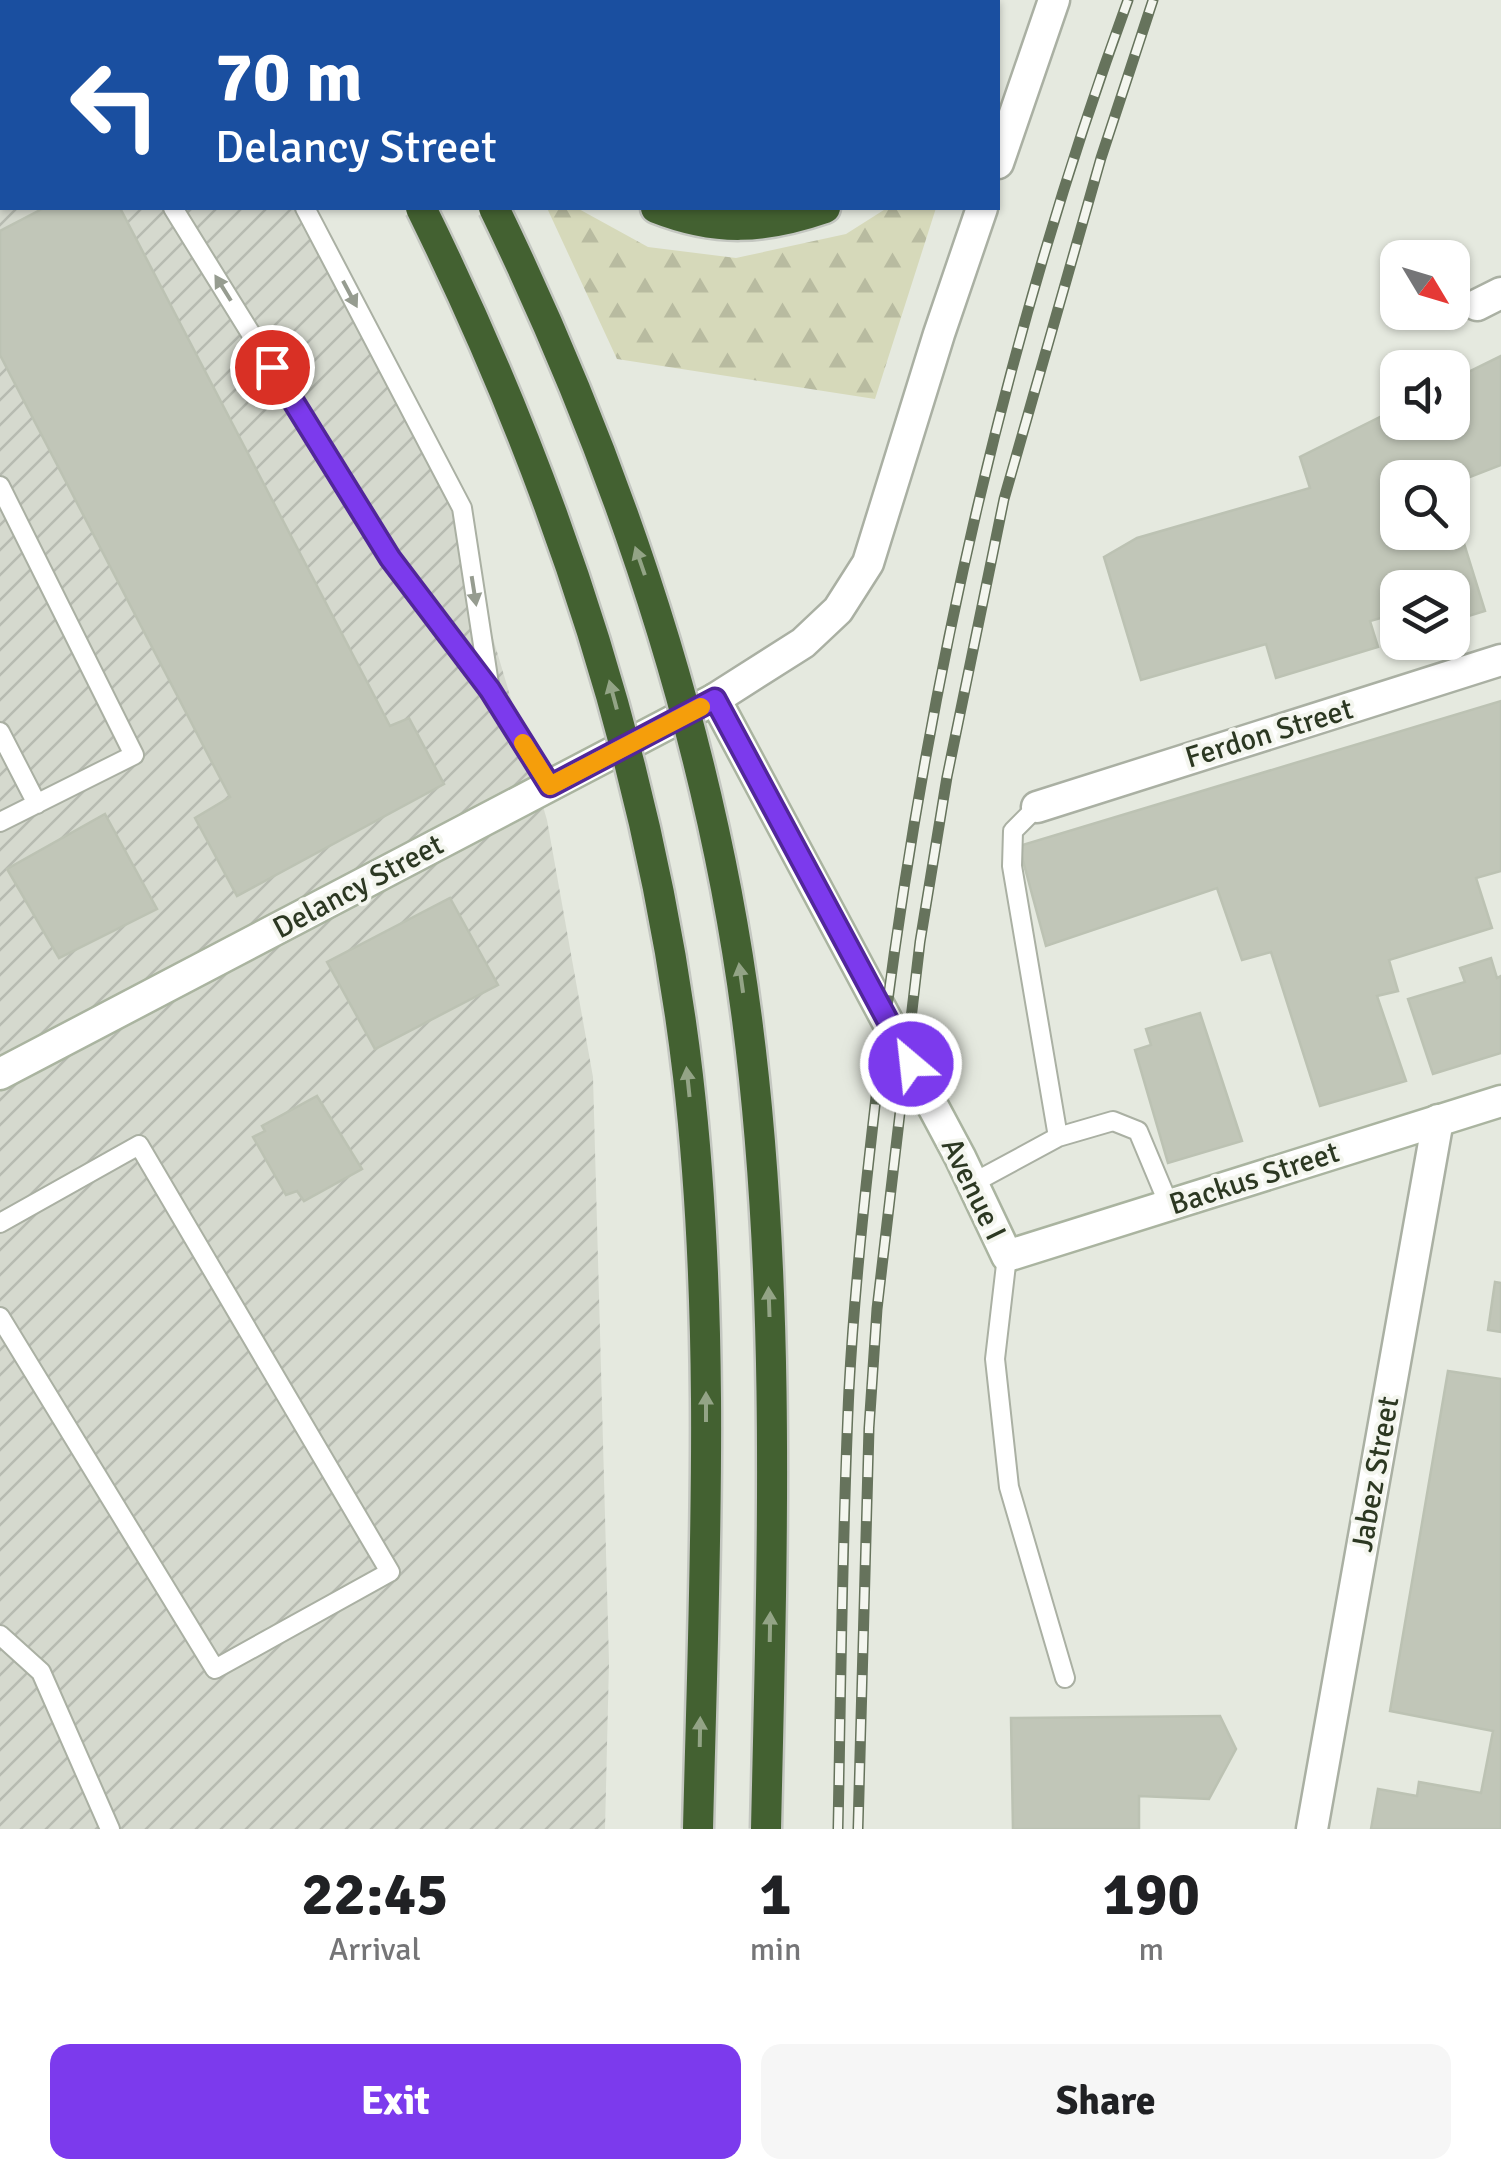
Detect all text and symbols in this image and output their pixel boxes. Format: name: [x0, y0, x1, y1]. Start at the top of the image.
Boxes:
text: 70 m: [215, 34, 363, 120]
icon: left: [50, 40, 180, 170]
text: Delancy Street: [215, 120, 497, 175]
north arrow: [1380, 240, 1470, 330]
map controls: [1380, 240, 1470, 660]
one-way arrow: [215, 274, 232, 302]
one-way arrow: [341, 279, 358, 308]
pin: [230, 325, 315, 410]
icon: arrive: [245, 340, 300, 395]
button: sound: [1380, 350, 1470, 440]
button: search: [1380, 460, 1470, 550]
one-way arrow: [632, 545, 647, 575]
button: layers: [1380, 570, 1470, 660]
one-way arrow: [467, 575, 483, 607]
one-way arrow: [605, 679, 620, 710]
street label: Ferdon Street: [1181, 690, 1357, 776]
street label: Delancy Street: [267, 826, 450, 947]
one-way arrow: [732, 962, 748, 993]
position arrow: [859, 1012, 963, 1116]
one-way arrow: [680, 1066, 696, 1098]
street label: Avenue I: [933, 1132, 1014, 1246]
street label: Backus Street: [1165, 1134, 1344, 1223]
one-way arrow: [761, 1285, 777, 1317]
one-way arrow: [698, 1390, 714, 1422]
street label: Jabez Street: [1344, 1394, 1407, 1555]
one-way arrow: [763, 1610, 779, 1642]
one-way arrow: [693, 1715, 709, 1747]
text: 22:45: [301, 1858, 449, 1932]
text: 1: [759, 1858, 792, 1932]
text: 190: [1103, 1858, 1200, 1932]
text: Arrival: [329, 1930, 421, 1969]
text: min: [750, 1930, 801, 1969]
text: m: [1138, 1930, 1164, 1969]
button: Exit: [50, 2044, 741, 2159]
button: Share: [761, 2044, 1451, 2159]

